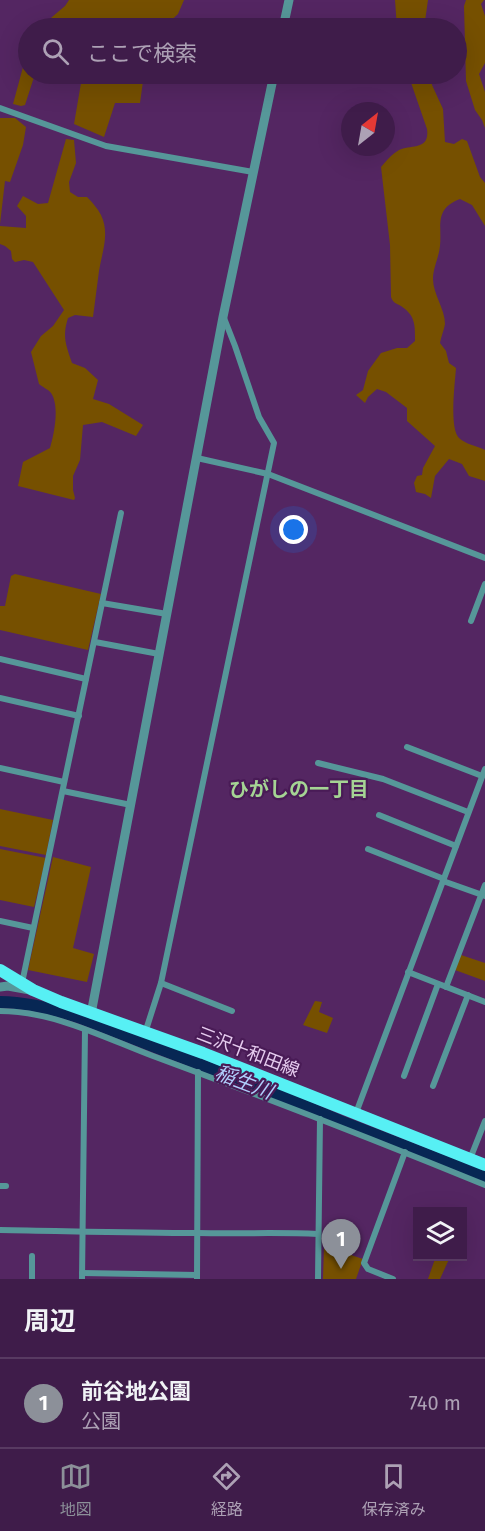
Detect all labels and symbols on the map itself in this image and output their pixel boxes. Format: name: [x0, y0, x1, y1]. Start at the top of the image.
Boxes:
north arrow: [341, 102, 395, 156]
your location: [279, 515, 308, 544]
district label: ひがしの一丁目: [229, 777, 369, 801]
street label: 三沢十和田線: [194, 1022, 302, 1082]
water label: 稲生川: [212, 1060, 278, 1105]
pin: 1: [322, 1220, 360, 1269]

